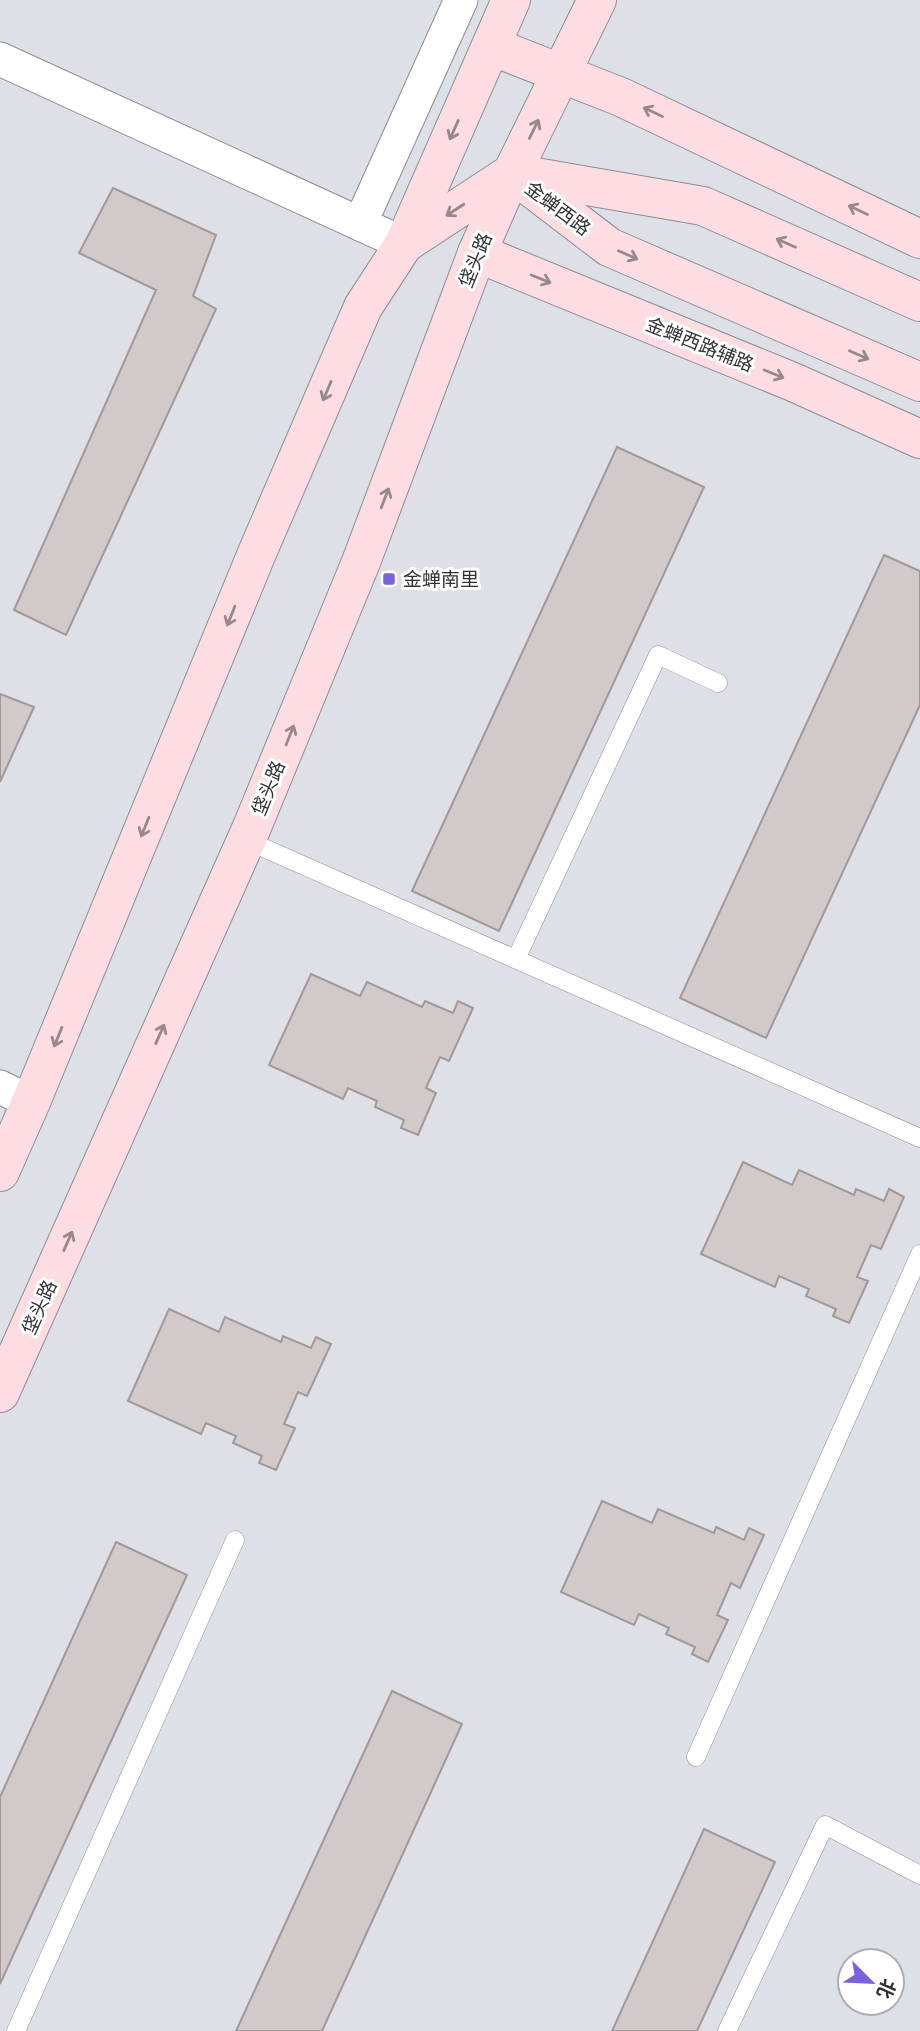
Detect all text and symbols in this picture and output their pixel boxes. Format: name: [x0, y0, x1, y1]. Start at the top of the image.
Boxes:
one-way arrow: [643, 105, 664, 119]
one-way arrow: [447, 119, 460, 140]
one-way arrow: [527, 119, 541, 140]
street label: 金蝉西路: [520, 176, 595, 240]
one-way arrow: [848, 202, 869, 216]
one-way arrow: [446, 203, 465, 218]
street label: 垡头路: [454, 229, 497, 291]
one-way arrow: [776, 236, 797, 249]
one-way arrow: [616, 249, 638, 262]
one-way arrow: [529, 273, 551, 286]
street label: 金蝉西路辅路: [643, 312, 757, 376]
one-way arrow: [847, 350, 869, 363]
one-way arrow: [762, 368, 784, 381]
one-way arrow: [320, 379, 333, 401]
one-way arrow: [379, 488, 392, 510]
place label: 金蝉南里: [403, 568, 479, 591]
marker: 金蝉南里: [381, 571, 397, 587]
one-way arrow: [224, 605, 237, 627]
one-way arrow: [284, 725, 297, 746]
street label: 垡头路: [247, 757, 290, 819]
one-way arrow: [137, 816, 150, 837]
one-way arrow: [154, 1023, 167, 1045]
one-way arrow: [51, 1026, 64, 1048]
one-way arrow: [62, 1231, 75, 1253]
street label: 垡头路: [17, 1276, 62, 1338]
north arrow: [836, 1947, 906, 2017]
text: 北: [872, 1975, 900, 2002]

